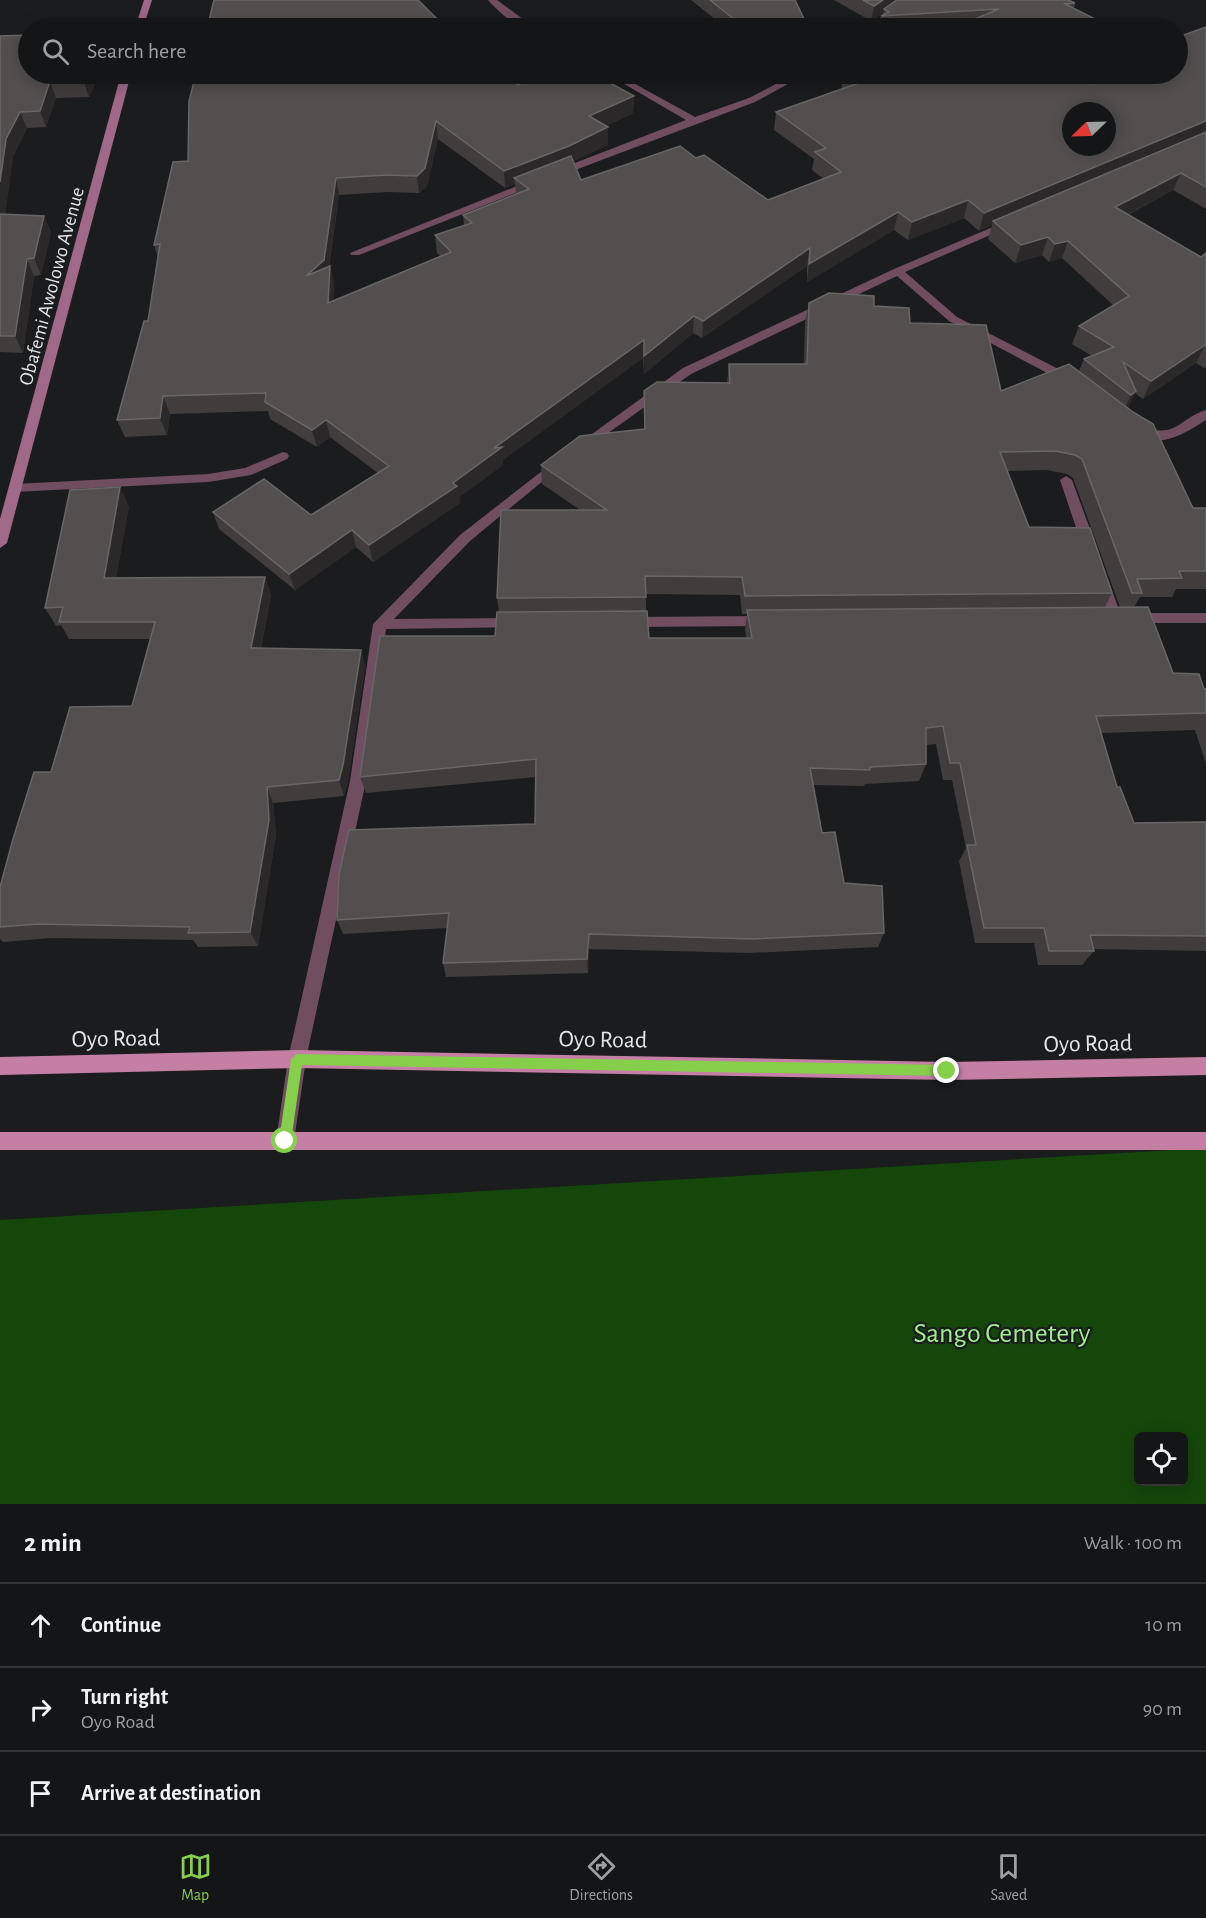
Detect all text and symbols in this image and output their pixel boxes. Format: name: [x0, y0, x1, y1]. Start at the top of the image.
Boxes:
search box: [18, 18, 1188, 84]
icon: search: [39, 35, 72, 68]
text: Search here: [87, 40, 186, 62]
north arrow: [1062, 102, 1116, 156]
street label: Obafemi Awolowo Avenue: [16, 185, 88, 388]
street label: Oyo Road: [71, 1026, 161, 1052]
street label: Oyo Road: [558, 1027, 648, 1053]
street label: Oyo Road: [1043, 1031, 1133, 1057]
route end: [933, 1057, 959, 1083]
route start: [271, 1127, 297, 1153]
park label: Sango Cemetery: [914, 1320, 1090, 1348]
map controls: [1134, 1432, 1188, 1486]
button: locate: [1134, 1432, 1188, 1486]
text: 2 min: [24, 1530, 82, 1556]
text: Walk · 100 m: [1083, 1533, 1182, 1553]
icon: ahead: [24, 1609, 57, 1642]
text: Continue: [81, 1614, 161, 1636]
text: 10 m: [1145, 1615, 1182, 1635]
text: Turn right: [81, 1686, 168, 1708]
icon: right: [24, 1693, 57, 1726]
text: 90 m: [1143, 1699, 1182, 1719]
text: Oyo Road: [81, 1712, 155, 1732]
icon: arrive: [24, 1777, 57, 1810]
text: Arrive at destination: [81, 1782, 261, 1804]
tab: Map: [179, 1850, 212, 1905]
tab: Directions: [569, 1850, 633, 1905]
tab: Saved: [991, 1850, 1027, 1905]

